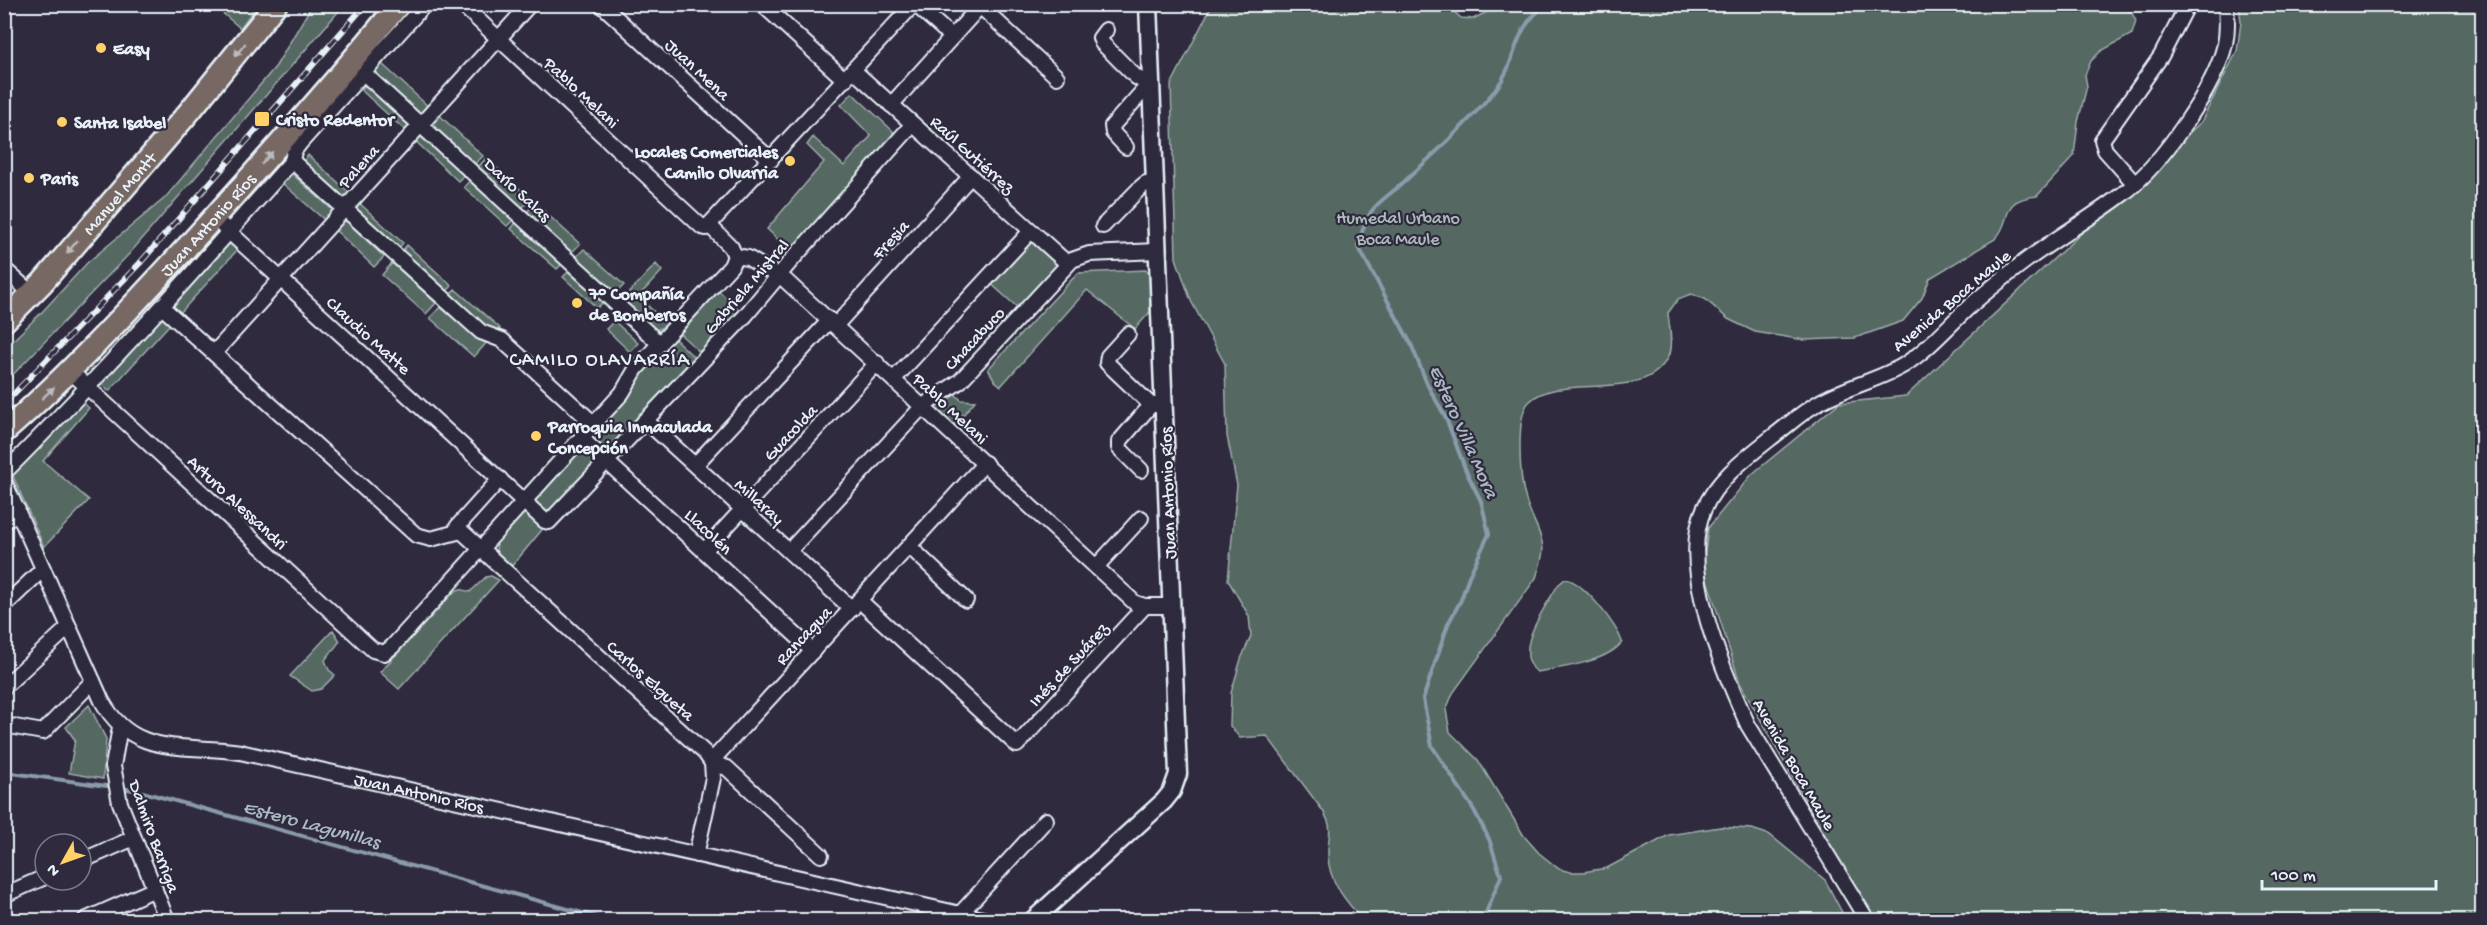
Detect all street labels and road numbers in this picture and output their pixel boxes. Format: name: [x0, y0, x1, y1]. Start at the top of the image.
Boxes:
street label: Juan Mena: [659, 35, 734, 107]
street label: Pablo Melani: [538, 53, 622, 134]
street label: Raúl Gutiérrez: [925, 112, 1019, 200]
street label: Palena: [334, 141, 386, 195]
street label: Manuel Montt: [80, 148, 163, 241]
street label: Darío Salas: [477, 154, 555, 228]
street label: Juan Antonio Ríos: [157, 169, 262, 282]
street label: Fresia: [868, 216, 916, 265]
street label: Gabriela Mistral: [701, 236, 795, 340]
street label: Avenida Boca Maule: [1889, 246, 2017, 358]
street label: Claudio Matte: [321, 293, 415, 381]
street label: Chacabuco: [941, 304, 1010, 376]
street label: Pablo Melani: [907, 369, 991, 450]
street label: Guacolda: [760, 400, 824, 466]
street label: Juan Antonio Ríos: [1157, 425, 1182, 559]
street label: Arturo Alessandri: [182, 452, 291, 556]
street label: Millaray: [729, 475, 788, 531]
street label: Llacolén: [679, 505, 736, 561]
street label: Rancagua: [772, 602, 838, 670]
street label: Inés de Suárez: [1025, 618, 1115, 712]
street label: Carlos Elgueta: [601, 637, 698, 727]
street label: Avenida Boca Maule: [1747, 696, 1839, 835]
street label: Juan Antonio Ríos: [352, 770, 487, 820]
street label: Dalmiro Barriga: [122, 777, 183, 897]

